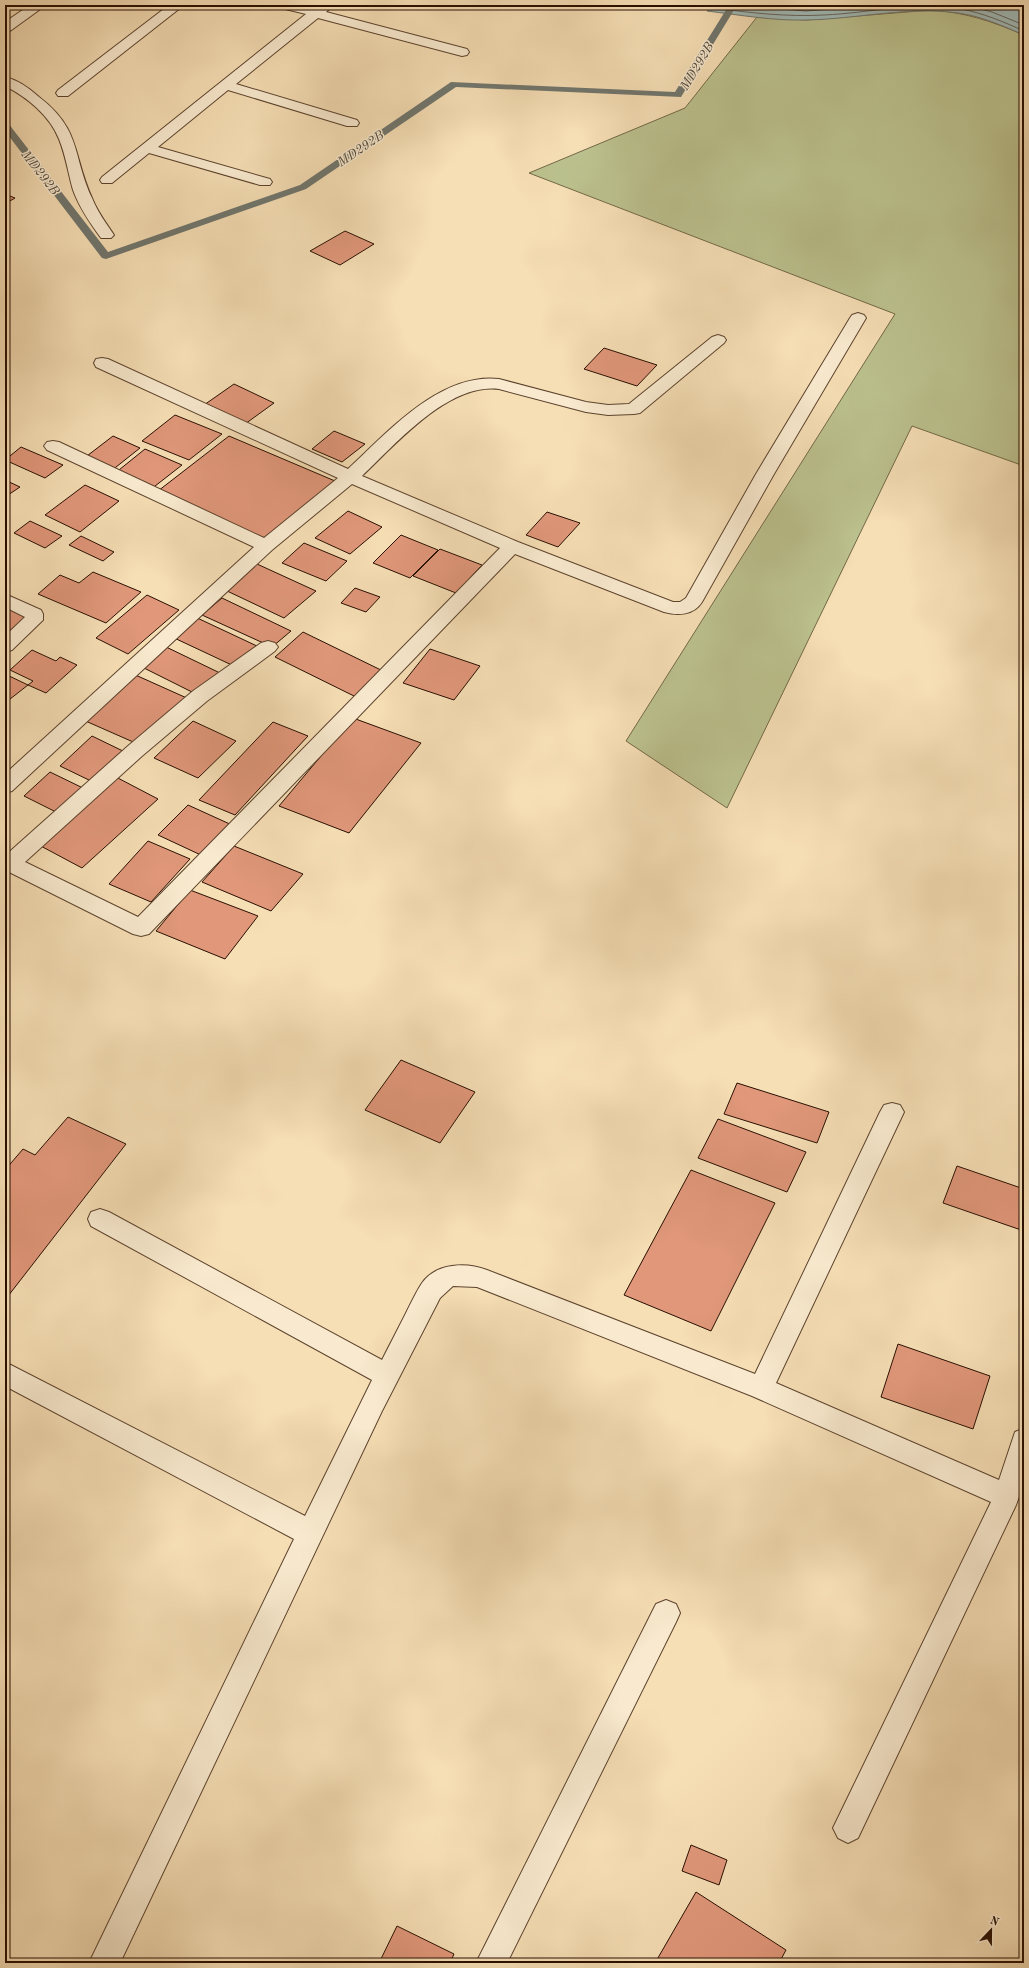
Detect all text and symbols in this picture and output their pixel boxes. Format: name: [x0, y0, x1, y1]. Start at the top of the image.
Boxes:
water label: MD292B: [678, 40, 717, 94]
water label: MD292B: [334, 128, 387, 170]
water label: MD292B: [18, 147, 62, 199]
north arrow: [971, 1910, 1011, 1950]
text: N: [988, 1915, 1001, 1929]

